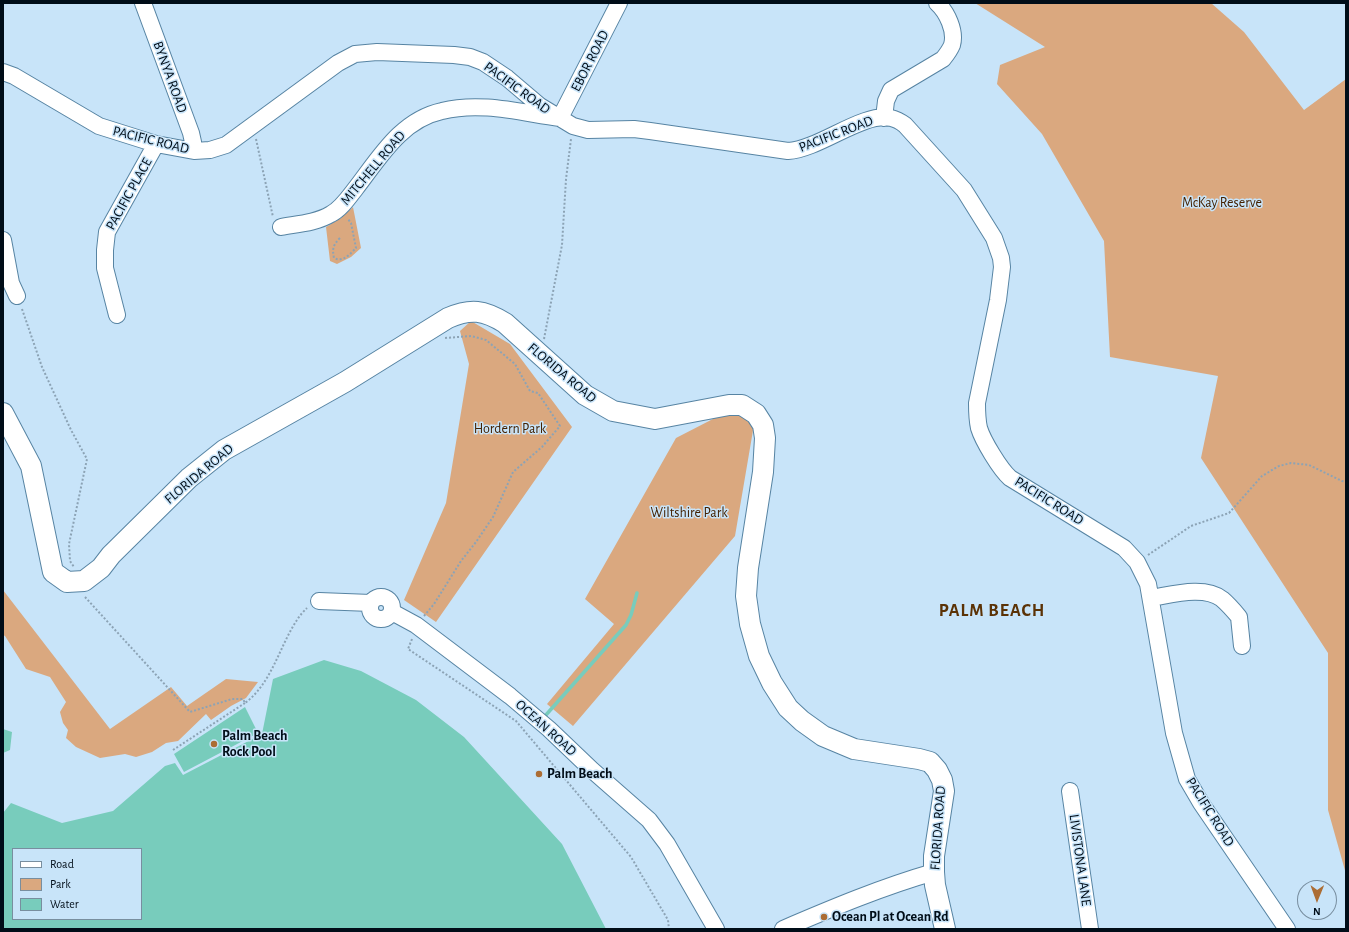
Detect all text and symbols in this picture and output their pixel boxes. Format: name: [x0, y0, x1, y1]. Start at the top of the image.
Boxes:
street label: EBOR ROAD: [567, 27, 613, 95]
street label: BYNYA ROAD: [149, 39, 191, 115]
street label: PACIFIC ROAD: [480, 58, 554, 118]
street label: PACIFIC ROAD: [797, 112, 875, 156]
street label: PACIFIC ROAD: [111, 122, 191, 158]
street label: MITCHELL ROAD: [337, 127, 409, 209]
street label: PACIFIC PLACE: [102, 155, 156, 233]
park label: McKay Reserve: [1182, 195, 1262, 211]
street label: FLORIDA ROAD: [524, 339, 600, 407]
park label: Hordern Park: [474, 421, 546, 437]
street label: FLORIDA ROAD: [161, 440, 237, 508]
street label: PACIFIC ROAD: [1011, 473, 1087, 529]
park label: Wiltshire Park: [650, 505, 728, 521]
district label: PALM BEACH: [939, 600, 1045, 622]
street label: OCEAN ROAD: [512, 696, 580, 760]
place label: Palm Beach Rock Pool: [222, 728, 287, 760]
marker: Palm Beach Rock Pool: [209, 739, 219, 749]
place label: Palm Beach: [547, 766, 612, 782]
marker: Palm Beach: [534, 769, 544, 779]
street label: PACIFIC ROAD: [1182, 774, 1238, 850]
street label: FLORIDA ROAD: [927, 785, 949, 871]
street label: LIVISTONA LANE: [1065, 813, 1095, 907]
legend: [12, 848, 142, 920]
text: Road: [50, 858, 74, 870]
text: Park: [50, 878, 71, 890]
north arrow: [1297, 880, 1337, 920]
text: Water: [50, 898, 79, 910]
text: N: [1313, 906, 1321, 917]
place label: Ocean Pl at Ocean Rd: [832, 909, 949, 925]
marker: Ocean Pl at Ocean Rd: [819, 912, 829, 922]

